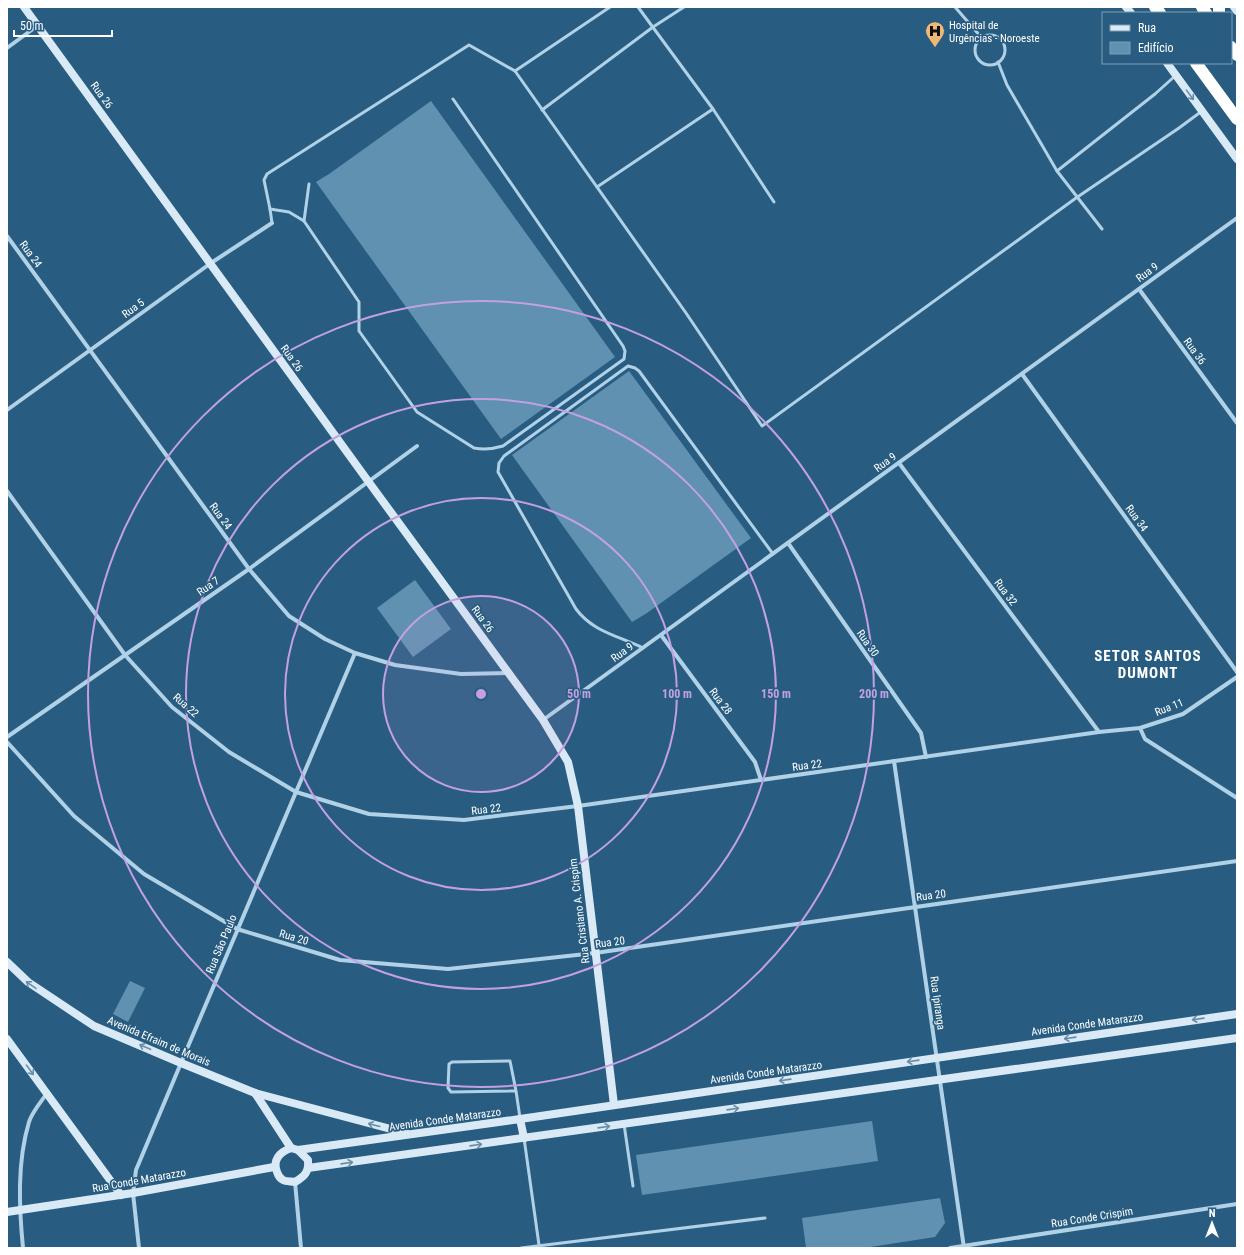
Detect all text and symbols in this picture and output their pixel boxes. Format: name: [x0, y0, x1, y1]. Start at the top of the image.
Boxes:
scale bar: [14, 12, 112, 38]
legend: [1102, 12, 1232, 64]
text: 50 m: [20, 19, 44, 33]
place label: Hospital de Urgências - Noroeste: [949, 19, 1040, 45]
hospital icon: Hospital de Urgências - Noroeste: [924, 20, 946, 48]
text: Rua: [1138, 21, 1156, 35]
text: Edifício: [1138, 41, 1174, 55]
street label: Rua 26: [88, 79, 116, 111]
one-way arrow: [1186, 89, 1194, 100]
street label: Rua 24: [17, 238, 45, 271]
street label: Rua 9: [1134, 260, 1161, 285]
street label: Rua 5: [120, 296, 147, 321]
street label: Rua 36: [1181, 335, 1209, 367]
street label: Rua 26: [278, 342, 306, 374]
street label: Rua 9: [872, 450, 899, 475]
street label: Rua 24: [207, 500, 235, 533]
street label: Rua 34: [1123, 502, 1151, 535]
street label: Rua 7: [195, 574, 222, 599]
street label: Rua 32: [991, 576, 1020, 608]
street label: Rua 26: [469, 603, 497, 635]
street label: Rua 30: [854, 627, 881, 659]
street label: Rua 9: [609, 640, 636, 665]
district label: SETOR SANTOS DUMONT: [1094, 647, 1202, 682]
street label: Rua 28: [706, 685, 735, 717]
centre of rings: [474, 687, 488, 701]
text: 50 m: [567, 687, 591, 701]
text: 100 m: [662, 687, 692, 701]
text: 150 m: [761, 687, 791, 701]
text: 200 m: [859, 687, 889, 701]
street label: Rua 22: [170, 691, 201, 720]
street label: Rua 11: [1153, 696, 1185, 719]
street label: Rua 22: [791, 757, 823, 774]
street label: Rua 22: [470, 801, 502, 818]
street label: Rua Cristiano A. Crispim: [567, 858, 592, 964]
street label: Rua 20: [915, 887, 947, 904]
street label: Rua São Paulo: [203, 912, 240, 976]
street label: Rua 20: [278, 927, 310, 948]
street label: Rua 20: [594, 934, 626, 951]
street label: Rua Ipiranga: [927, 975, 948, 1031]
one-way arrow: [26, 981, 37, 989]
street label: Avenida Conde Matarazzo: [1030, 1010, 1144, 1039]
street label: Avenida Efraim de Morais: [105, 1014, 212, 1069]
one-way arrow: [1192, 1015, 1205, 1023]
one-way arrow: [1064, 1034, 1077, 1042]
one-way arrow: [139, 1043, 151, 1051]
one-way arrow: [907, 1057, 920, 1065]
street label: Avenida Conde Matarazzo: [709, 1058, 823, 1087]
one-way arrow: [26, 1065, 34, 1076]
one-way arrow: [779, 1076, 792, 1084]
street label: Avenida Conde Matarazzo: [388, 1105, 502, 1134]
one-way arrow: [726, 1105, 739, 1113]
one-way arrow: [368, 1121, 381, 1128]
one-way arrow: [598, 1123, 611, 1131]
one-way arrow: [469, 1141, 482, 1149]
one-way arrow: [340, 1159, 353, 1167]
street label: Rua Conde Matarazzo: [91, 1166, 187, 1195]
north arrow: [1192, 1203, 1232, 1243]
street label: Rua Conde Crispim: [1050, 1205, 1134, 1230]
text: N: [1209, 1207, 1216, 1220]

